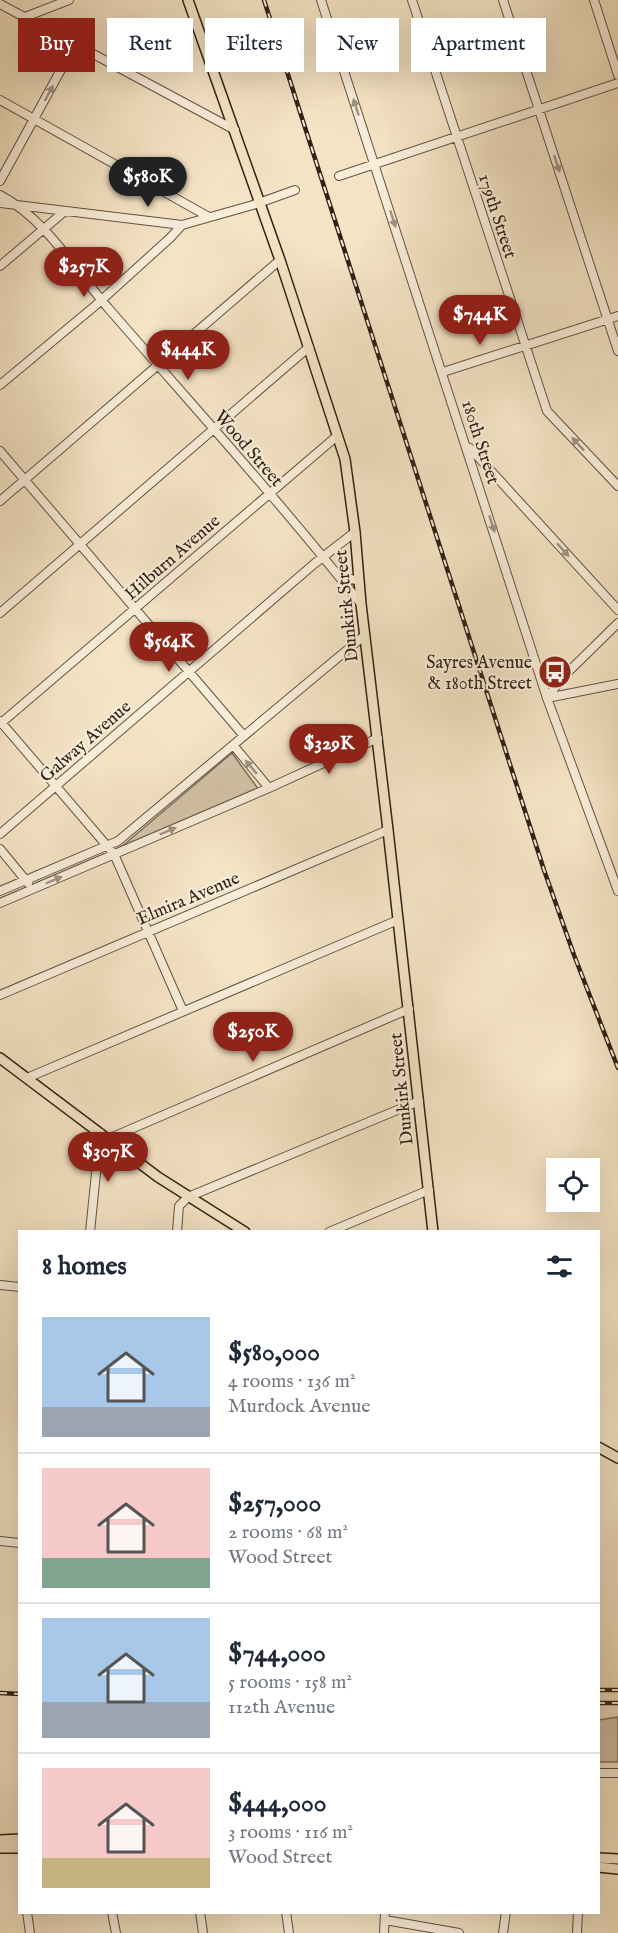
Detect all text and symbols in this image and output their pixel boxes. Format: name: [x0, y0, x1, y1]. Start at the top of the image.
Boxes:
chip: Buy: [18, 18, 95, 72]
chip: Rent: [107, 18, 193, 72]
chip: Filters: [205, 18, 304, 72]
chip: New: [316, 18, 399, 72]
chip: Apartment: [411, 18, 546, 72]
one-way arrow: [44, 84, 54, 101]
one-way arrow: [351, 98, 360, 116]
one-way arrow: [552, 155, 562, 173]
pin: $580K: [106, 157, 190, 208]
text: $580K: [123, 164, 173, 189]
street label: 179th Street: [472, 171, 521, 262]
one-way arrow: [388, 210, 398, 228]
pin: $257K: [42, 247, 126, 298]
text: $257K: [58, 254, 110, 279]
pin: $744K: [438, 295, 522, 346]
text: $744K: [453, 302, 507, 327]
pin: $444K: [146, 330, 230, 381]
text: $444K: [161, 337, 215, 362]
street label: 180th Street: [455, 398, 504, 487]
street label: Wood Street: [208, 406, 287, 492]
one-way arrow: [571, 436, 585, 451]
street label: Hilburn Avenue: [120, 510, 226, 606]
one-way arrow: [488, 515, 497, 533]
one-way arrow: [556, 542, 569, 557]
street label: Dunkirk Street: [330, 549, 365, 663]
pin: $564K: [127, 622, 211, 673]
text: $564K: [144, 629, 194, 654]
place label: Sayres Avenue & 180th Street: [426, 652, 532, 696]
bus stop icon: Sayres Avenue & 180th Street: [537, 654, 573, 690]
street label: Galway Avenue: [35, 696, 137, 788]
pin: $329K: [287, 724, 371, 775]
text: $329K: [303, 731, 355, 756]
one-way arrow: [244, 759, 257, 775]
one-way arrow: [159, 826, 177, 835]
street label: Elmira Avenue: [134, 867, 243, 931]
one-way arrow: [45, 875, 63, 885]
pin: $250K: [211, 1012, 295, 1063]
text: $250K: [227, 1019, 279, 1044]
street label: Dunkirk Street: [385, 1032, 420, 1146]
pin: $307K: [66, 1132, 150, 1183]
text: $307K: [82, 1139, 134, 1164]
map controls: [546, 1158, 600, 1212]
button: locate: [546, 1158, 600, 1212]
text: 8 homes: [42, 1250, 127, 1283]
icon: filters: [543, 1250, 576, 1283]
text: $580,000: [228, 1336, 320, 1369]
icon: home: [90, 1341, 162, 1413]
text: 4 rooms · 136 m²: [228, 1369, 355, 1394]
text: Murdock Avenue: [228, 1394, 371, 1419]
text: $257,000: [228, 1487, 321, 1520]
icon: home: [90, 1492, 162, 1564]
text: 2 rooms · 68 m²: [228, 1520, 348, 1545]
text: Wood Street: [228, 1545, 332, 1570]
text: $744,000: [228, 1637, 326, 1670]
icon: home: [90, 1642, 162, 1714]
text: 5 rooms · 158 m²: [228, 1670, 352, 1695]
text: 112th Avenue: [228, 1695, 335, 1720]
text: $444,000: [228, 1787, 327, 1820]
icon: home: [90, 1792, 162, 1864]
text: 3 rooms · 116 m²: [228, 1820, 353, 1845]
text: Wood Street: [228, 1845, 332, 1870]

